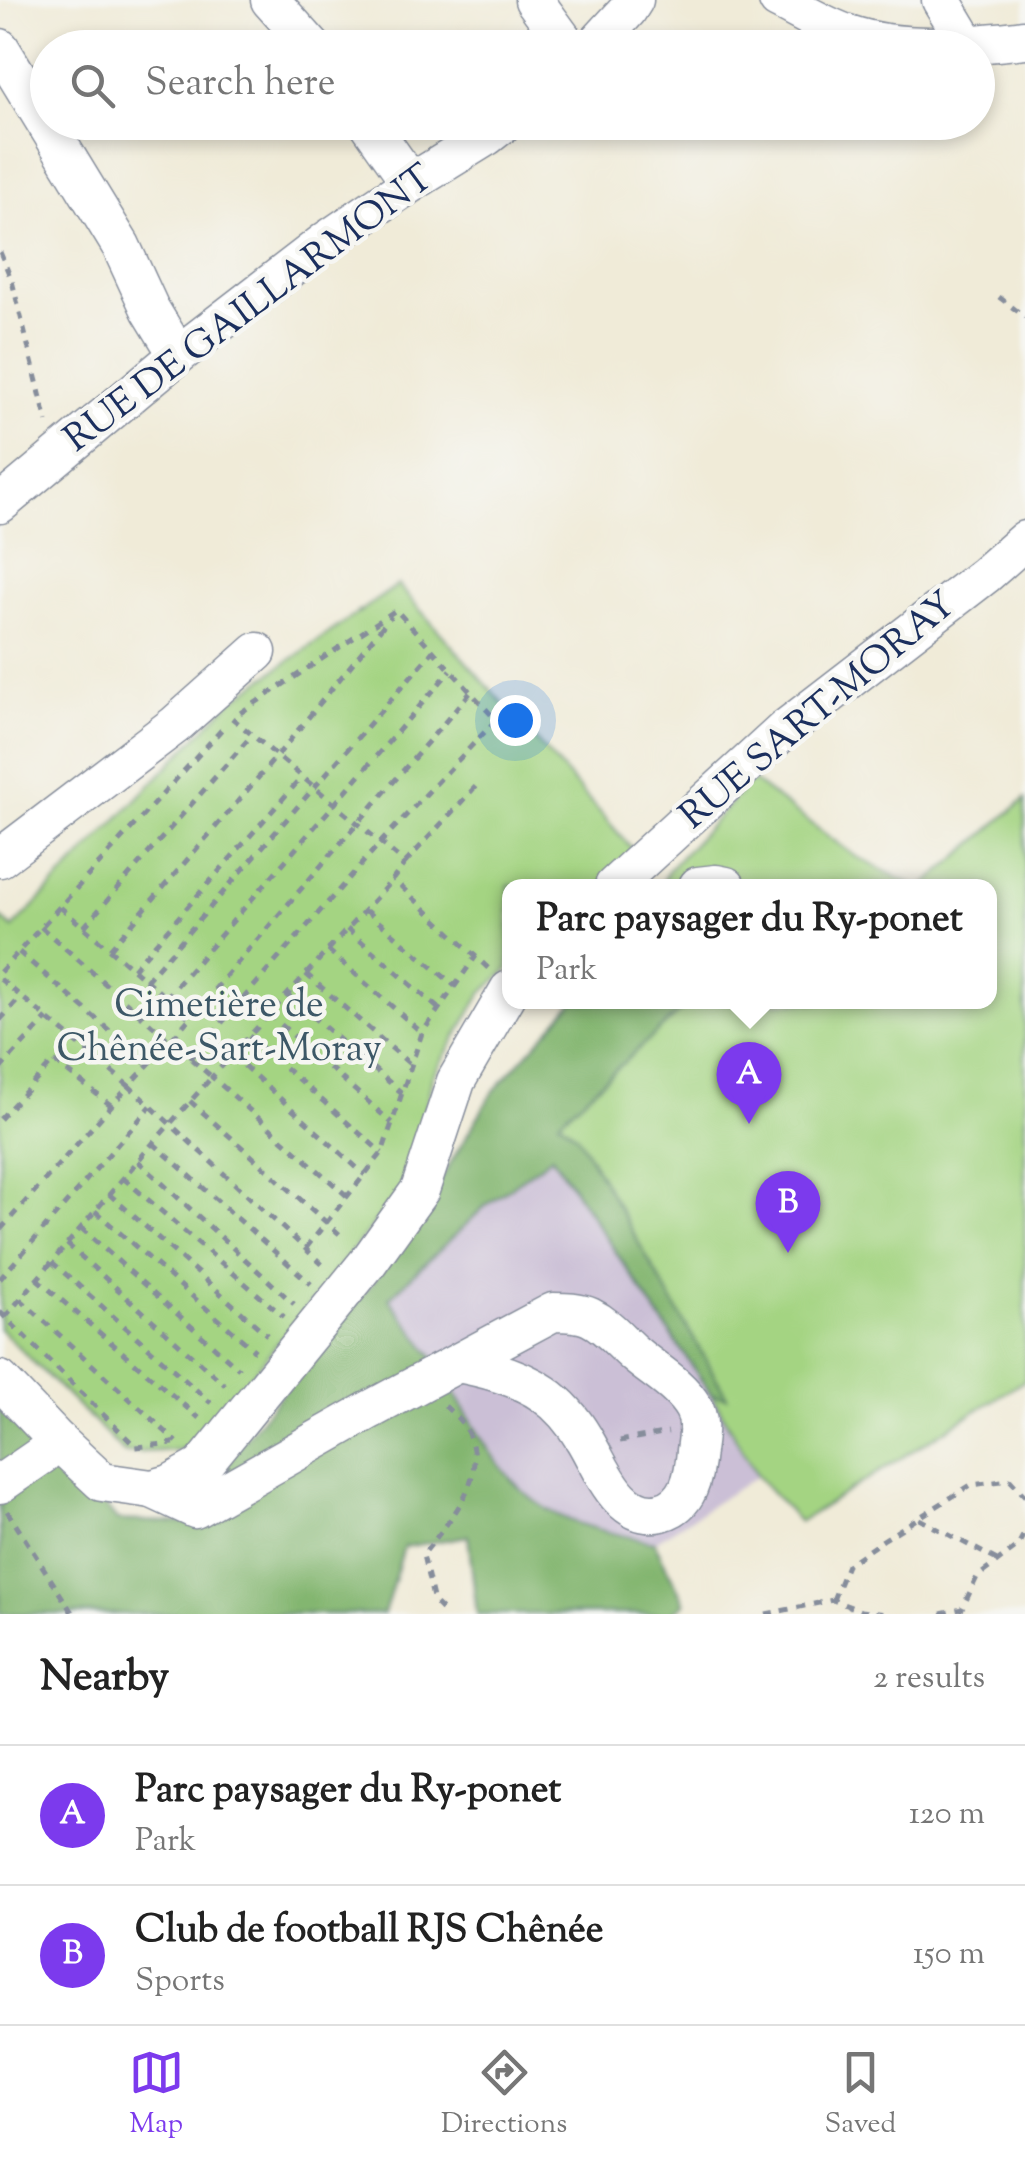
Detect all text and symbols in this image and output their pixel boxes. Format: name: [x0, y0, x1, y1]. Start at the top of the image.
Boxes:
search box: [30, 30, 995, 140]
icon: search: [65, 58, 120, 113]
text: Search here: [145, 58, 336, 112]
street label: RUE DE GAILLARMONT: [54, 153, 446, 467]
street label: RUE SART-MORAY: [669, 580, 969, 844]
your location: [490, 695, 541, 746]
popup: [502, 879, 997, 1009]
text: Parc paysager du Ry-ponet: [536, 894, 963, 948]
text: Park: [536, 948, 598, 994]
park label: Cimetière de Chênée-Sart-Moray: [56, 980, 382, 1078]
pin: A: [716, 1042, 782, 1124]
pin: B: [756, 1170, 820, 1253]
text: Nearby: [40, 1649, 169, 1709]
text: 2 results: [873, 1656, 985, 1702]
text: Parc paysager du Ry-ponet: [135, 1765, 561, 1819]
text: A: [60, 1792, 85, 1838]
text: 120 m: [909, 1792, 985, 1838]
text: Park: [135, 1819, 196, 1865]
text: Club de football RJS Chênée: [135, 1905, 603, 1959]
text: B: [62, 1932, 83, 1978]
text: 150 m: [913, 1932, 985, 1978]
text: Sports: [135, 1959, 225, 2005]
tab: Map: [129, 2045, 184, 2145]
tab: Directions: [441, 2045, 567, 2145]
tab: Saved: [824, 2045, 896, 2145]

